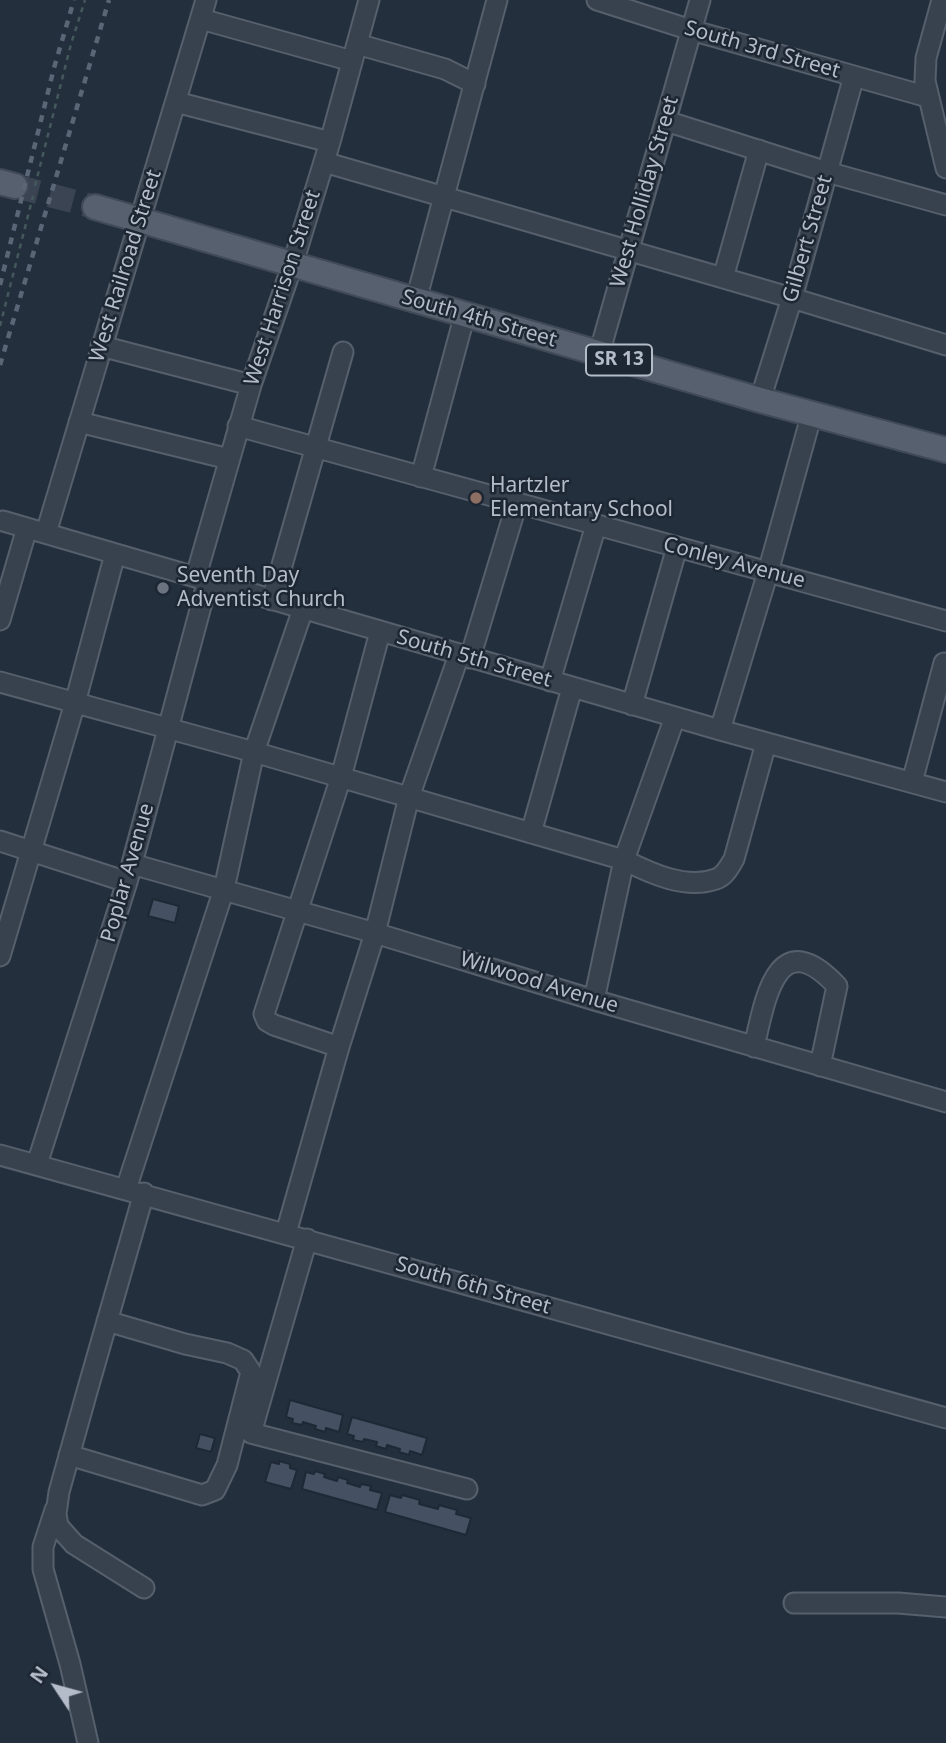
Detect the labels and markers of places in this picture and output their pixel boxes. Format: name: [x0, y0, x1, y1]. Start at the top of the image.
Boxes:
place label: Hartzler Elementary School: [490, 473, 673, 523]
marker: Hartzler Elementary School: [468, 490, 484, 506]
place label: Seventh Day Adventist Church: [177, 563, 345, 613]
marker: Seventh Day Adventist Church: [155, 580, 171, 596]

